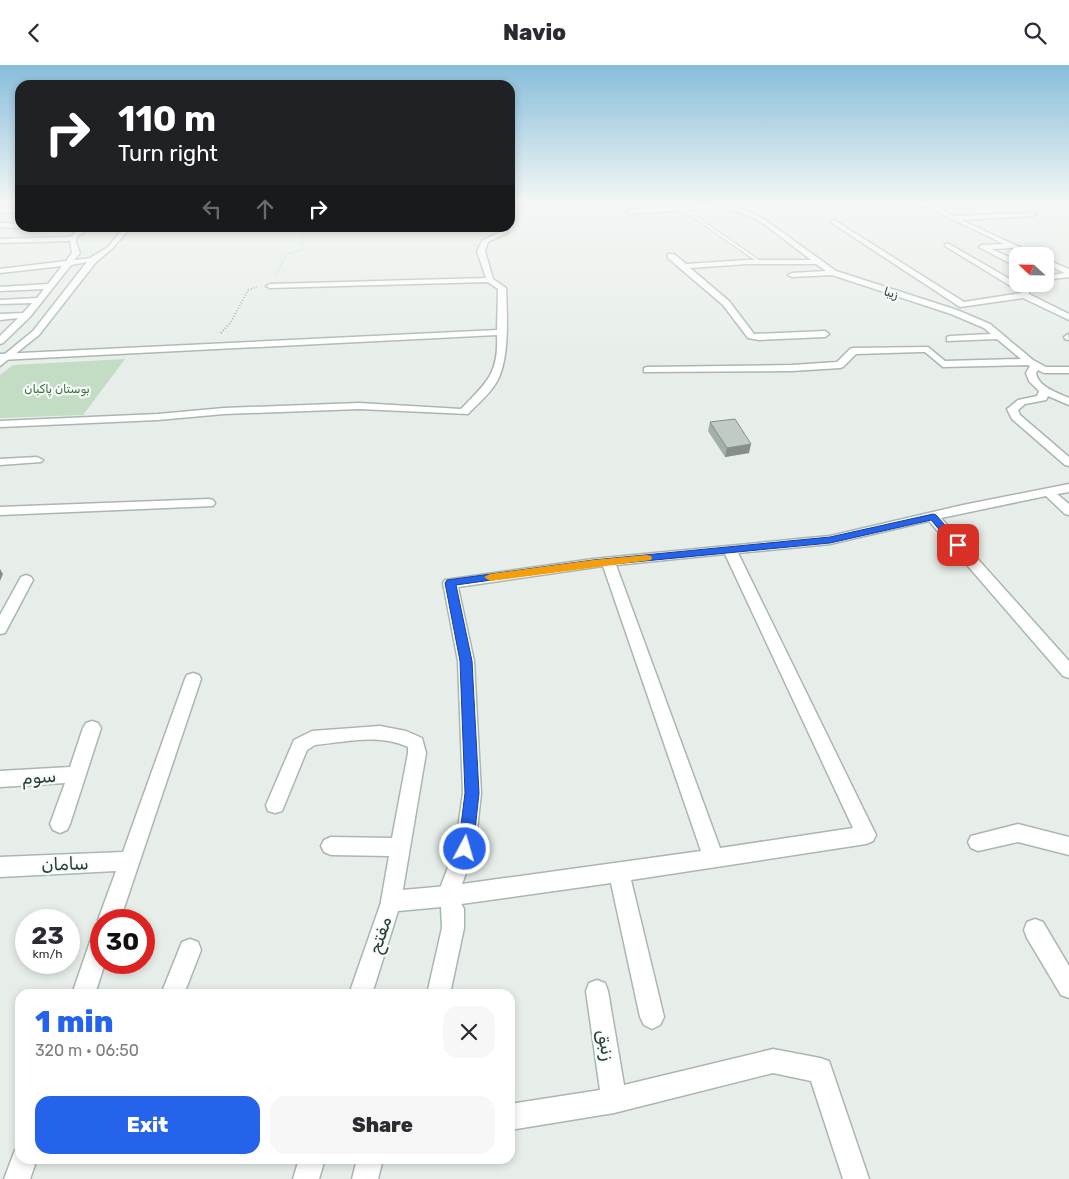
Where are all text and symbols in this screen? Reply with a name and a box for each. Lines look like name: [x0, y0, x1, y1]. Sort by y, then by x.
icon: back: [20, 19, 48, 47]
text: Navio: [503, 19, 566, 46]
icon: search: [1021, 19, 1049, 47]
text: 110 m: [118, 98, 216, 140]
icon: right: [35, 100, 100, 165]
text: Turn right: [118, 140, 218, 167]
icon: left: [198, 195, 226, 223]
icon: ahead: [251, 195, 279, 223]
icon: right: [304, 195, 332, 223]
north arrow: [1009, 247, 1054, 293]
map controls: [1009, 247, 1054, 292]
street label: زیبا: [882, 284, 900, 303]
park label: بوستان پاکبان: [24, 382, 90, 397]
pin: [937, 524, 979, 566]
icon: arrive: [944, 531, 972, 559]
street label: سوم: [21, 765, 57, 789]
position arrow: [438, 822, 490, 874]
street label: سامان: [41, 852, 89, 876]
speed limit sign: 30: [90, 909, 155, 974]
street label: مفتح: [363, 913, 398, 957]
text: 23: [31, 921, 64, 950]
text: km/h: [33, 947, 62, 961]
text: 1 min: [35, 1004, 113, 1040]
button: close: [443, 1006, 495, 1058]
street label: زنبق: [593, 1028, 619, 1062]
text: 320 m · 06:50: [35, 1041, 139, 1060]
button: Exit: [35, 1096, 260, 1154]
button: Share: [270, 1096, 495, 1154]

